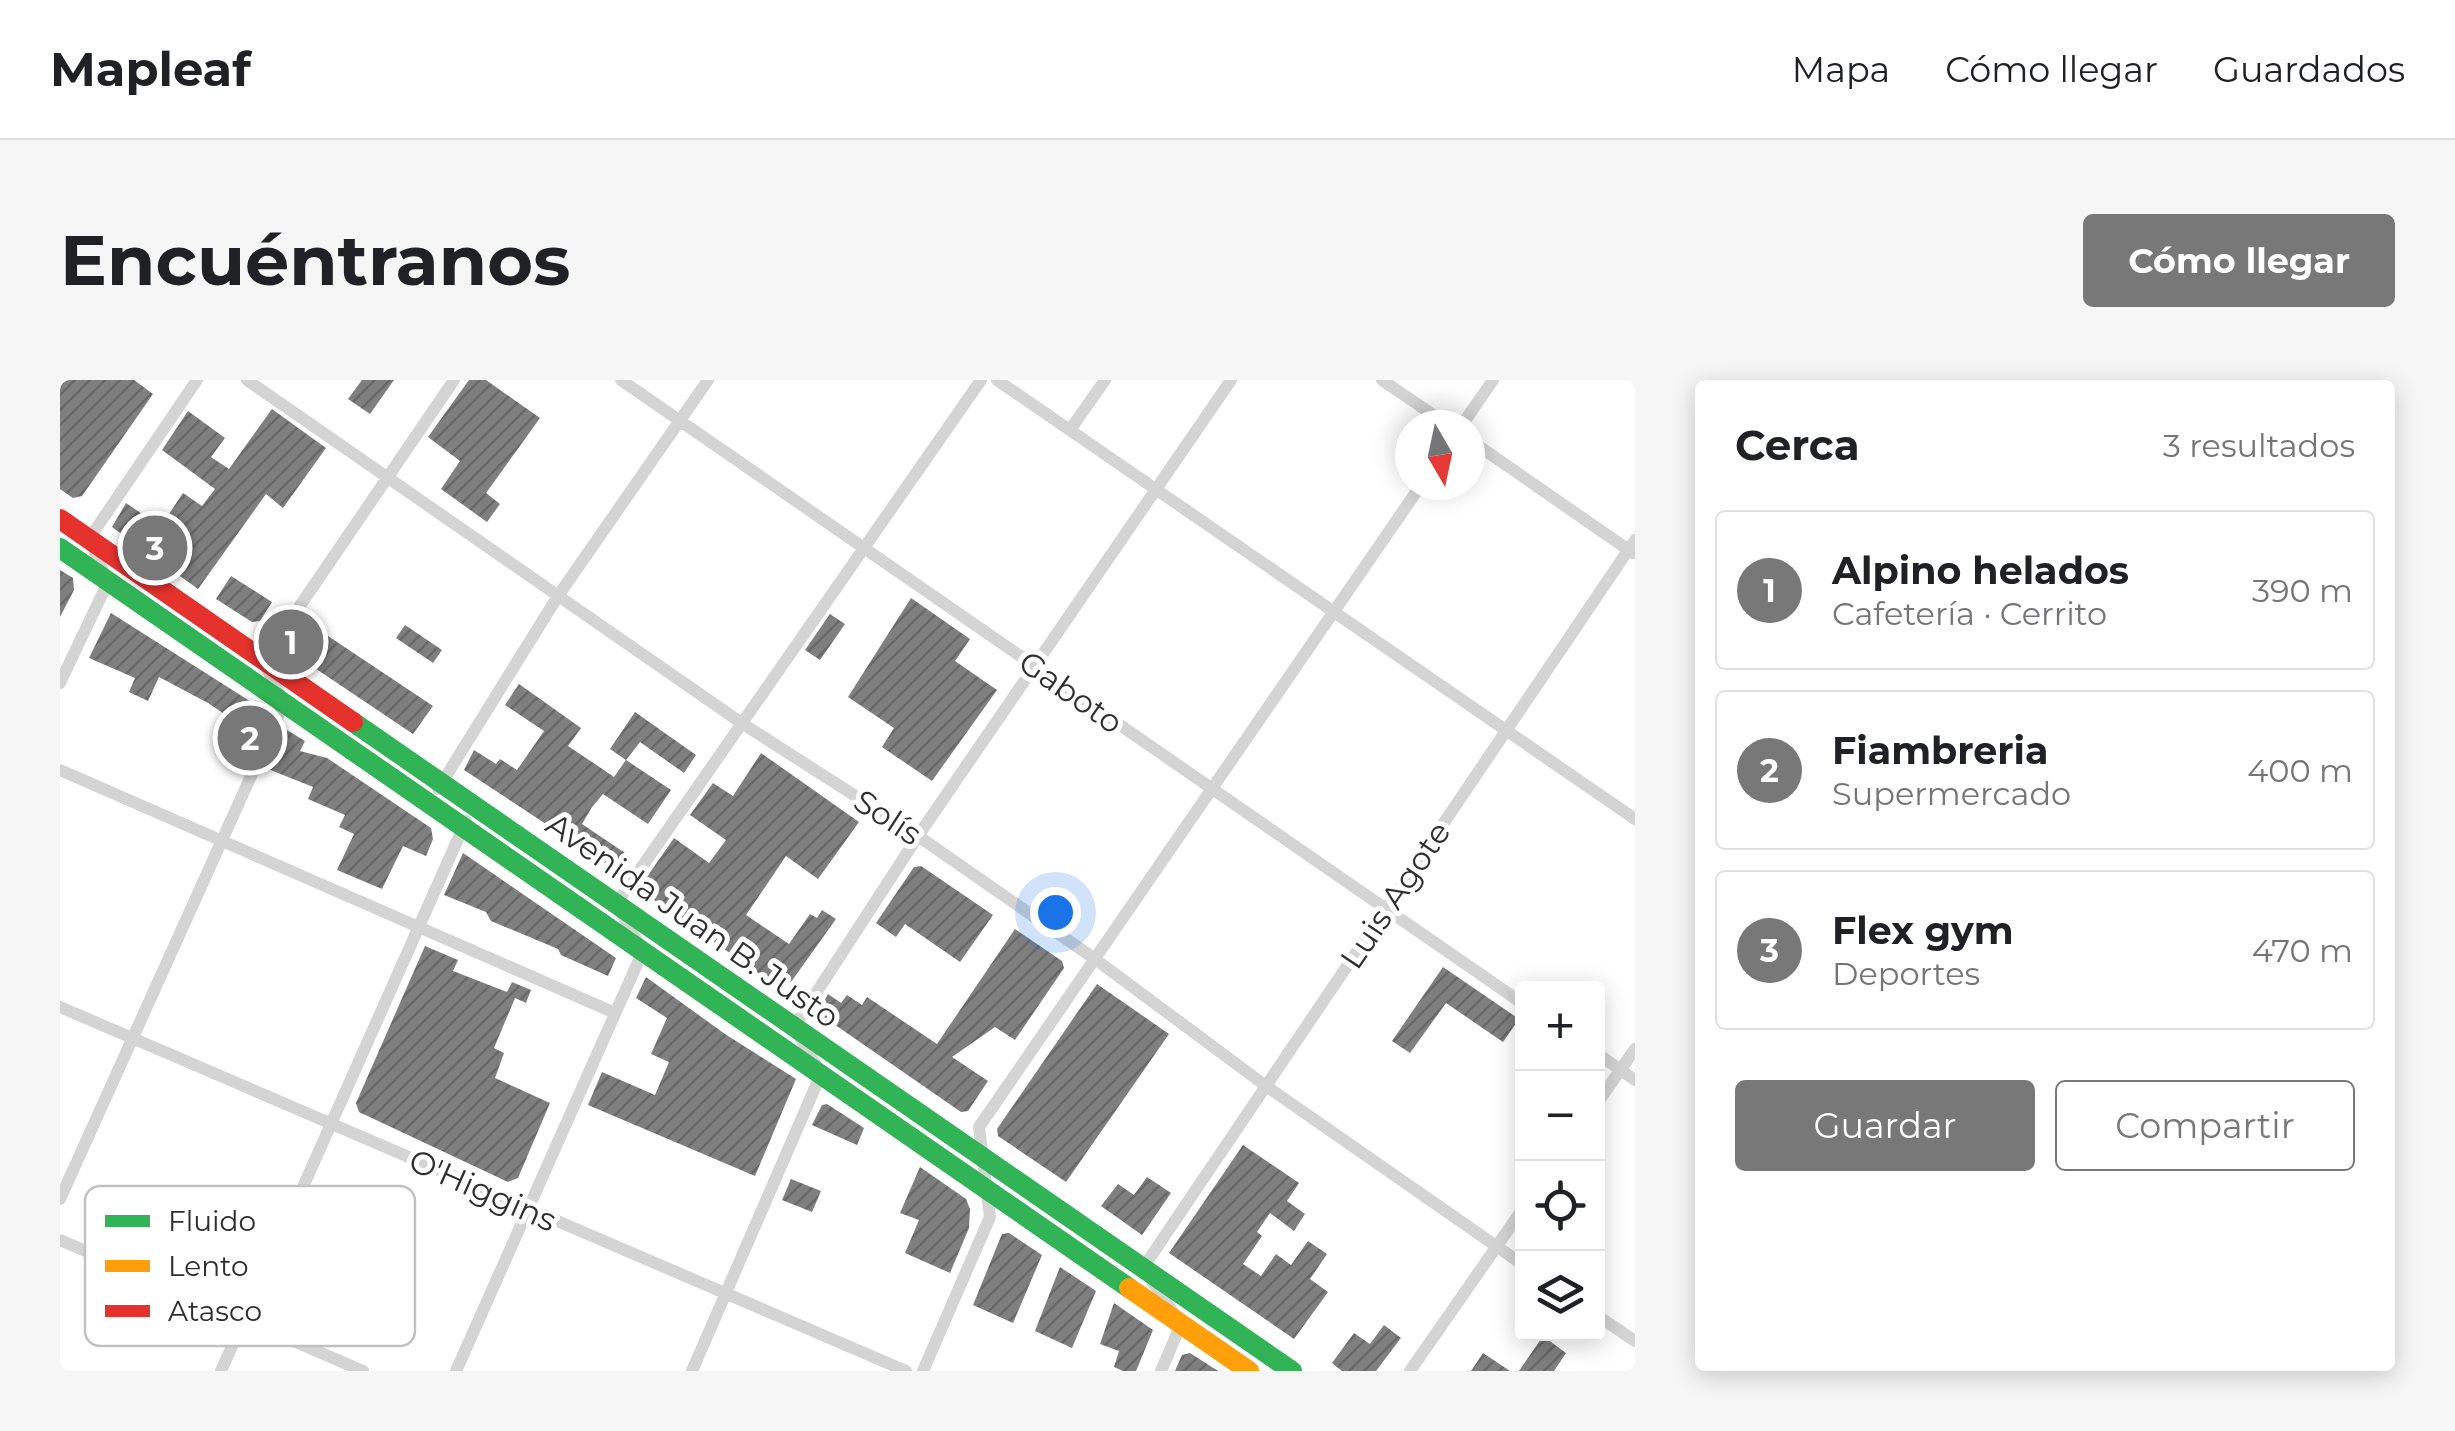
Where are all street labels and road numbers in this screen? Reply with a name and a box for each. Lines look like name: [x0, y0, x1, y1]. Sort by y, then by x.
street label: Gaboto: [1012, 642, 1130, 742]
street label: Solís: [847, 781, 929, 853]
street label: Avenida Juan B. Justo: [539, 804, 847, 1036]
street label: Luis Agote: [1332, 814, 1458, 976]
street label: O'Higgins: [403, 1140, 563, 1240]

